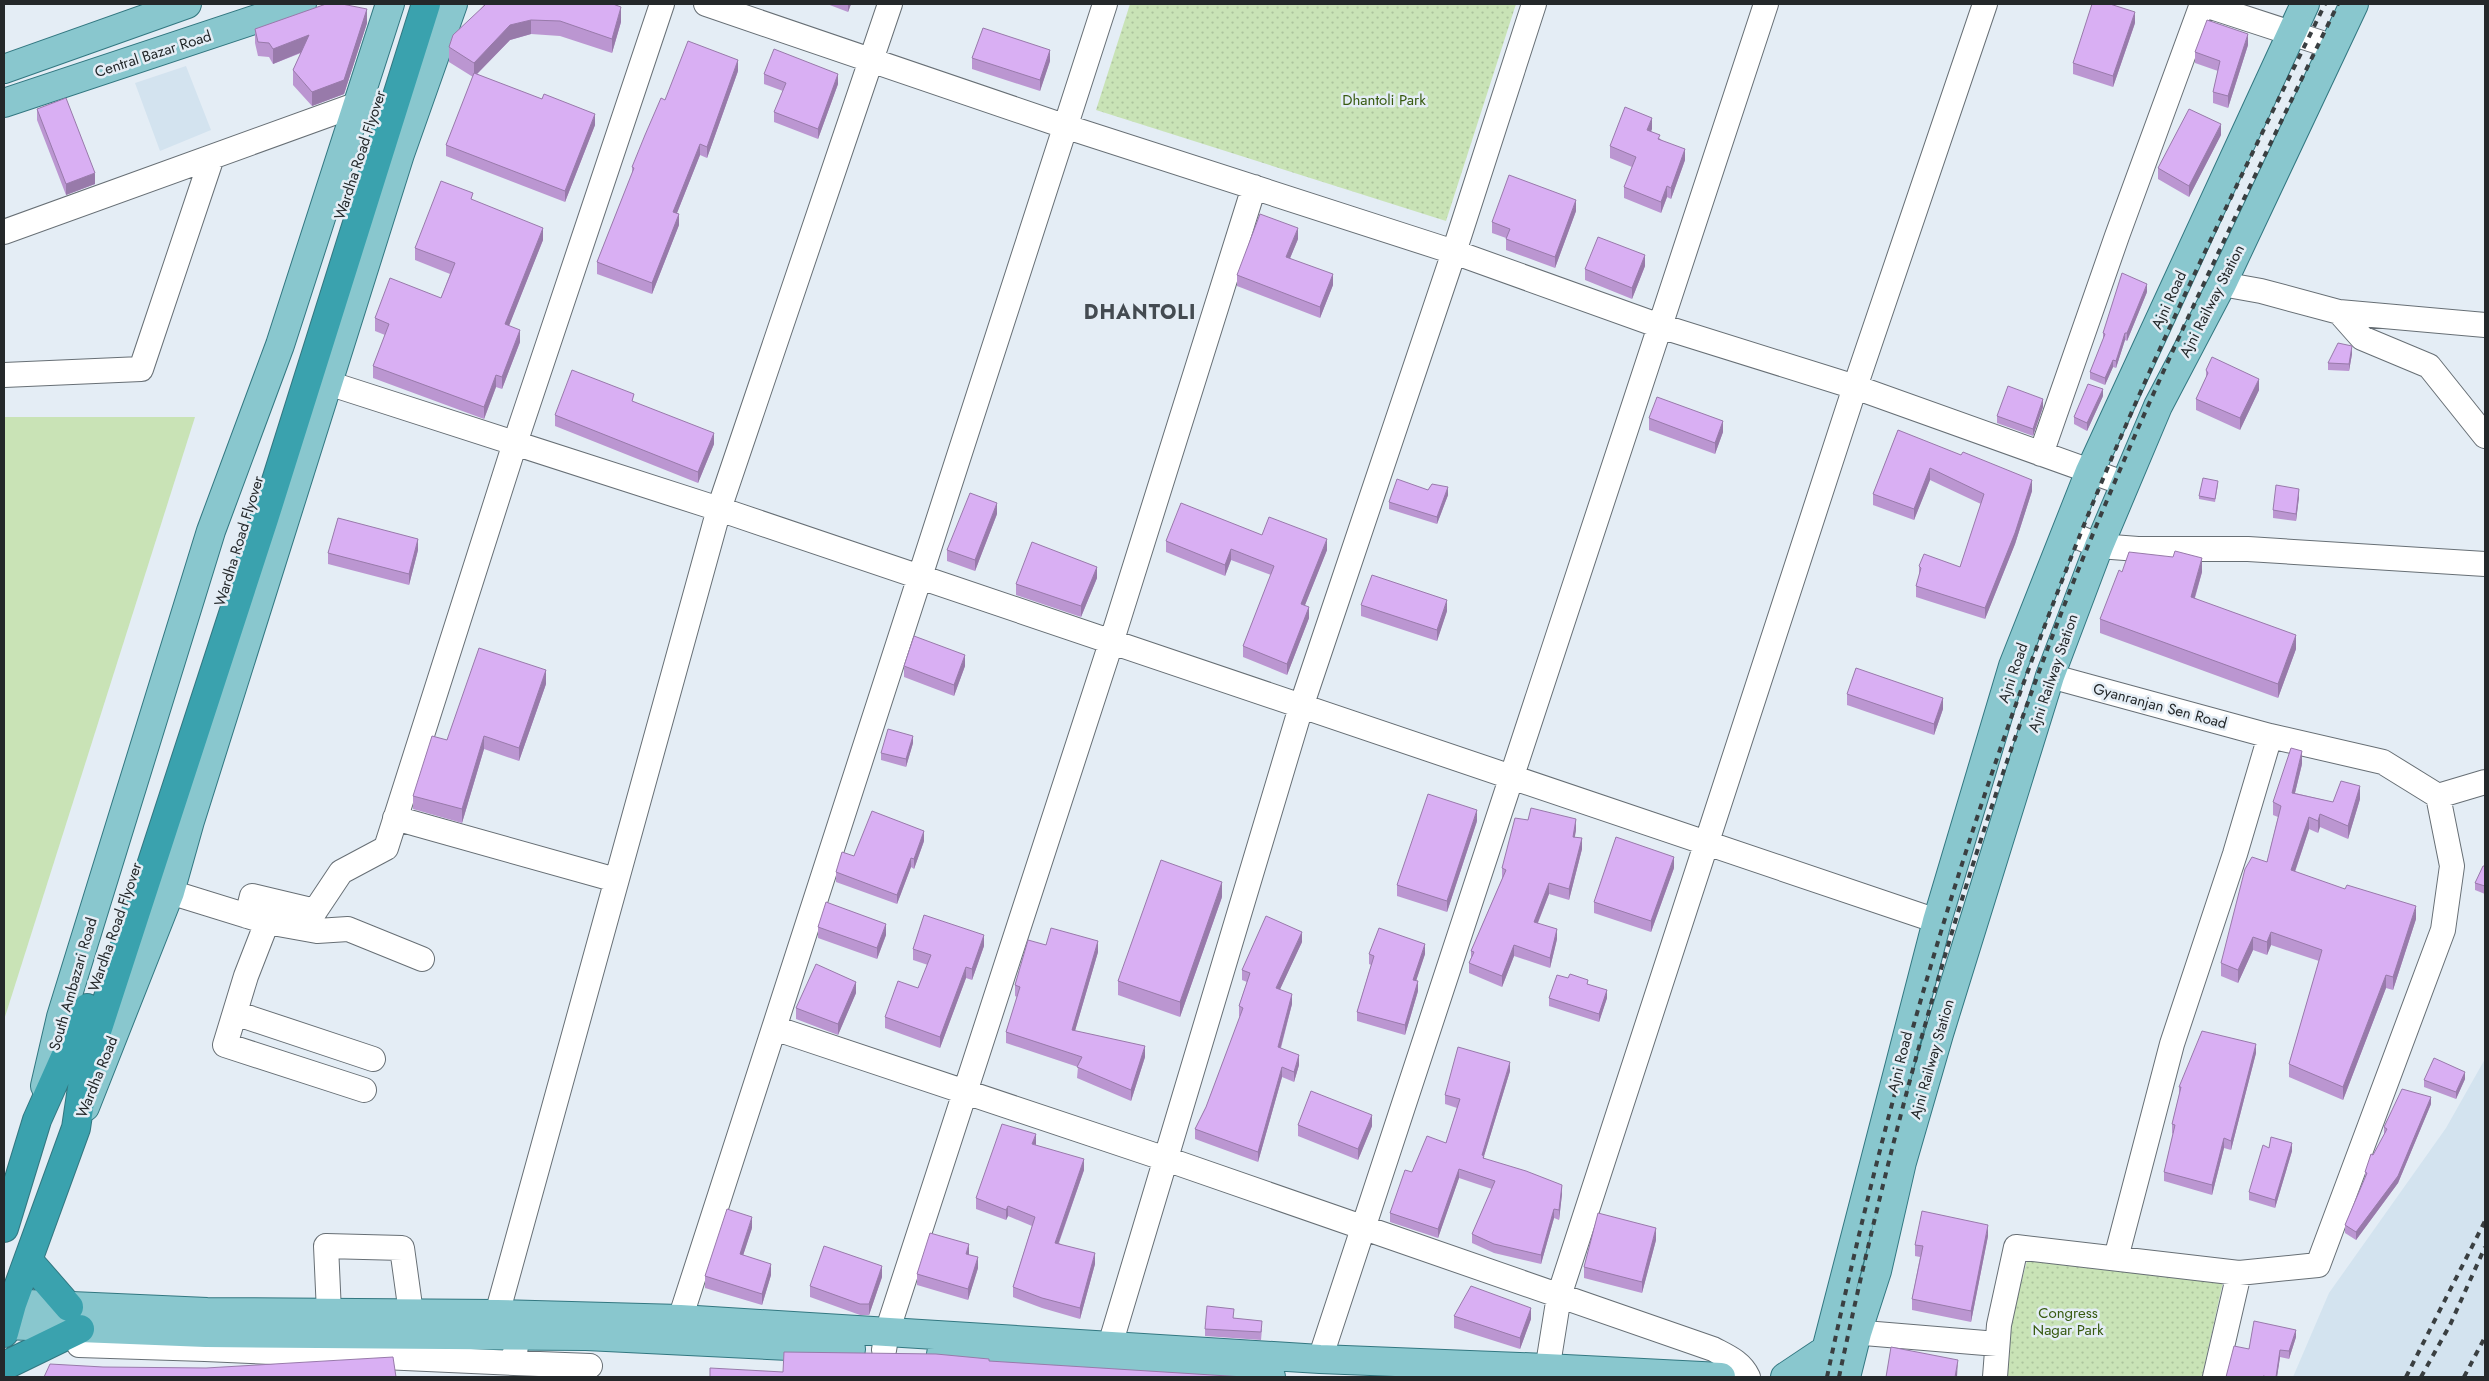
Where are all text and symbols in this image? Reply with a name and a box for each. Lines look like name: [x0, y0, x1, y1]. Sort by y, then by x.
street label: Central Bazar Road: [92, 25, 214, 83]
street label: Wardha Road Flyover: [329, 86, 392, 223]
park label: Dhantoli Park: [1342, 89, 1426, 111]
street label: Ajni Railway Station: [2174, 241, 2250, 361]
street label: Ajni Road: [2146, 267, 2192, 333]
district label: DHANTOLI: [1084, 298, 1196, 327]
street label: Wardha Road Flyover: [209, 472, 270, 609]
street label: Ajni Railway Station: [2022, 611, 2084, 735]
street label: Ajni Road: [1992, 640, 2034, 706]
street label: Gyanranjan Sen Road: [2091, 678, 2229, 734]
street label: Wardha Road Flyover: [83, 859, 148, 995]
street label: South Ambazari Road: [43, 915, 103, 1053]
street label: Ajni Railway Station: [1904, 996, 1960, 1122]
street label: Ajni Road: [1882, 1029, 1918, 1095]
street label: Wardha Road: [71, 1033, 123, 1121]
park label: Congress Nagar Park: [2033, 1302, 2104, 1341]

